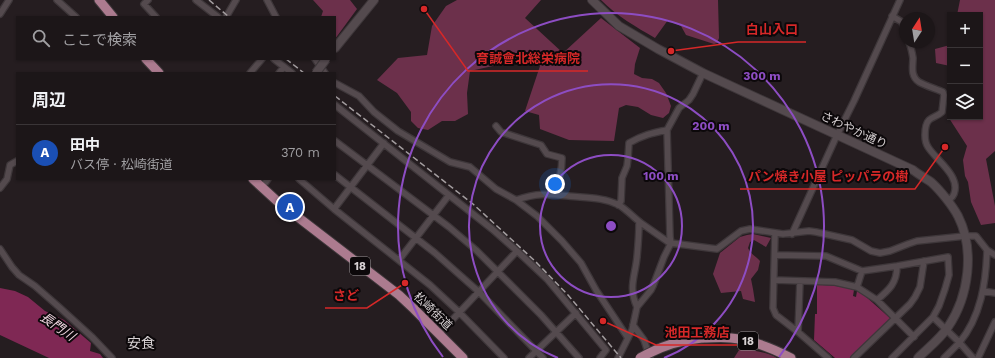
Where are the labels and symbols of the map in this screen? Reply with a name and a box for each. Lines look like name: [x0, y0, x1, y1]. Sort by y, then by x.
north arrow: [899, 12, 935, 48]
callout: 白山入口: [738, 17, 806, 42]
text: 白山入口: [746, 22, 798, 37]
callout: 育誠會北総栄病院: [468, 46, 588, 71]
text: 育誠會北総栄病院: [476, 51, 580, 66]
text: 300 m: [743, 69, 781, 83]
street label: さわやか通り: [818, 108, 890, 152]
text: 200 m: [692, 119, 730, 133]
callout: パン焼き小屋 ピッパラの樹: [740, 164, 915, 189]
text: 100 m: [643, 169, 679, 183]
text: パン焼き小屋 ピッパラの樹: [748, 169, 908, 184]
your location: [545, 174, 565, 194]
pin: A: [277, 192, 303, 222]
centre of rings: [604, 219, 618, 233]
road number: 18: [350, 257, 370, 275]
callout: さど: [325, 283, 367, 308]
text: さど: [333, 288, 359, 303]
street label: 松崎街道: [411, 289, 455, 333]
water label: 長門川: [37, 309, 80, 345]
callout: 池田工務店: [656, 320, 737, 345]
text: 池田工務店: [664, 325, 730, 340]
road number: 18: [738, 332, 758, 350]
district label: 安食: [127, 335, 155, 351]

